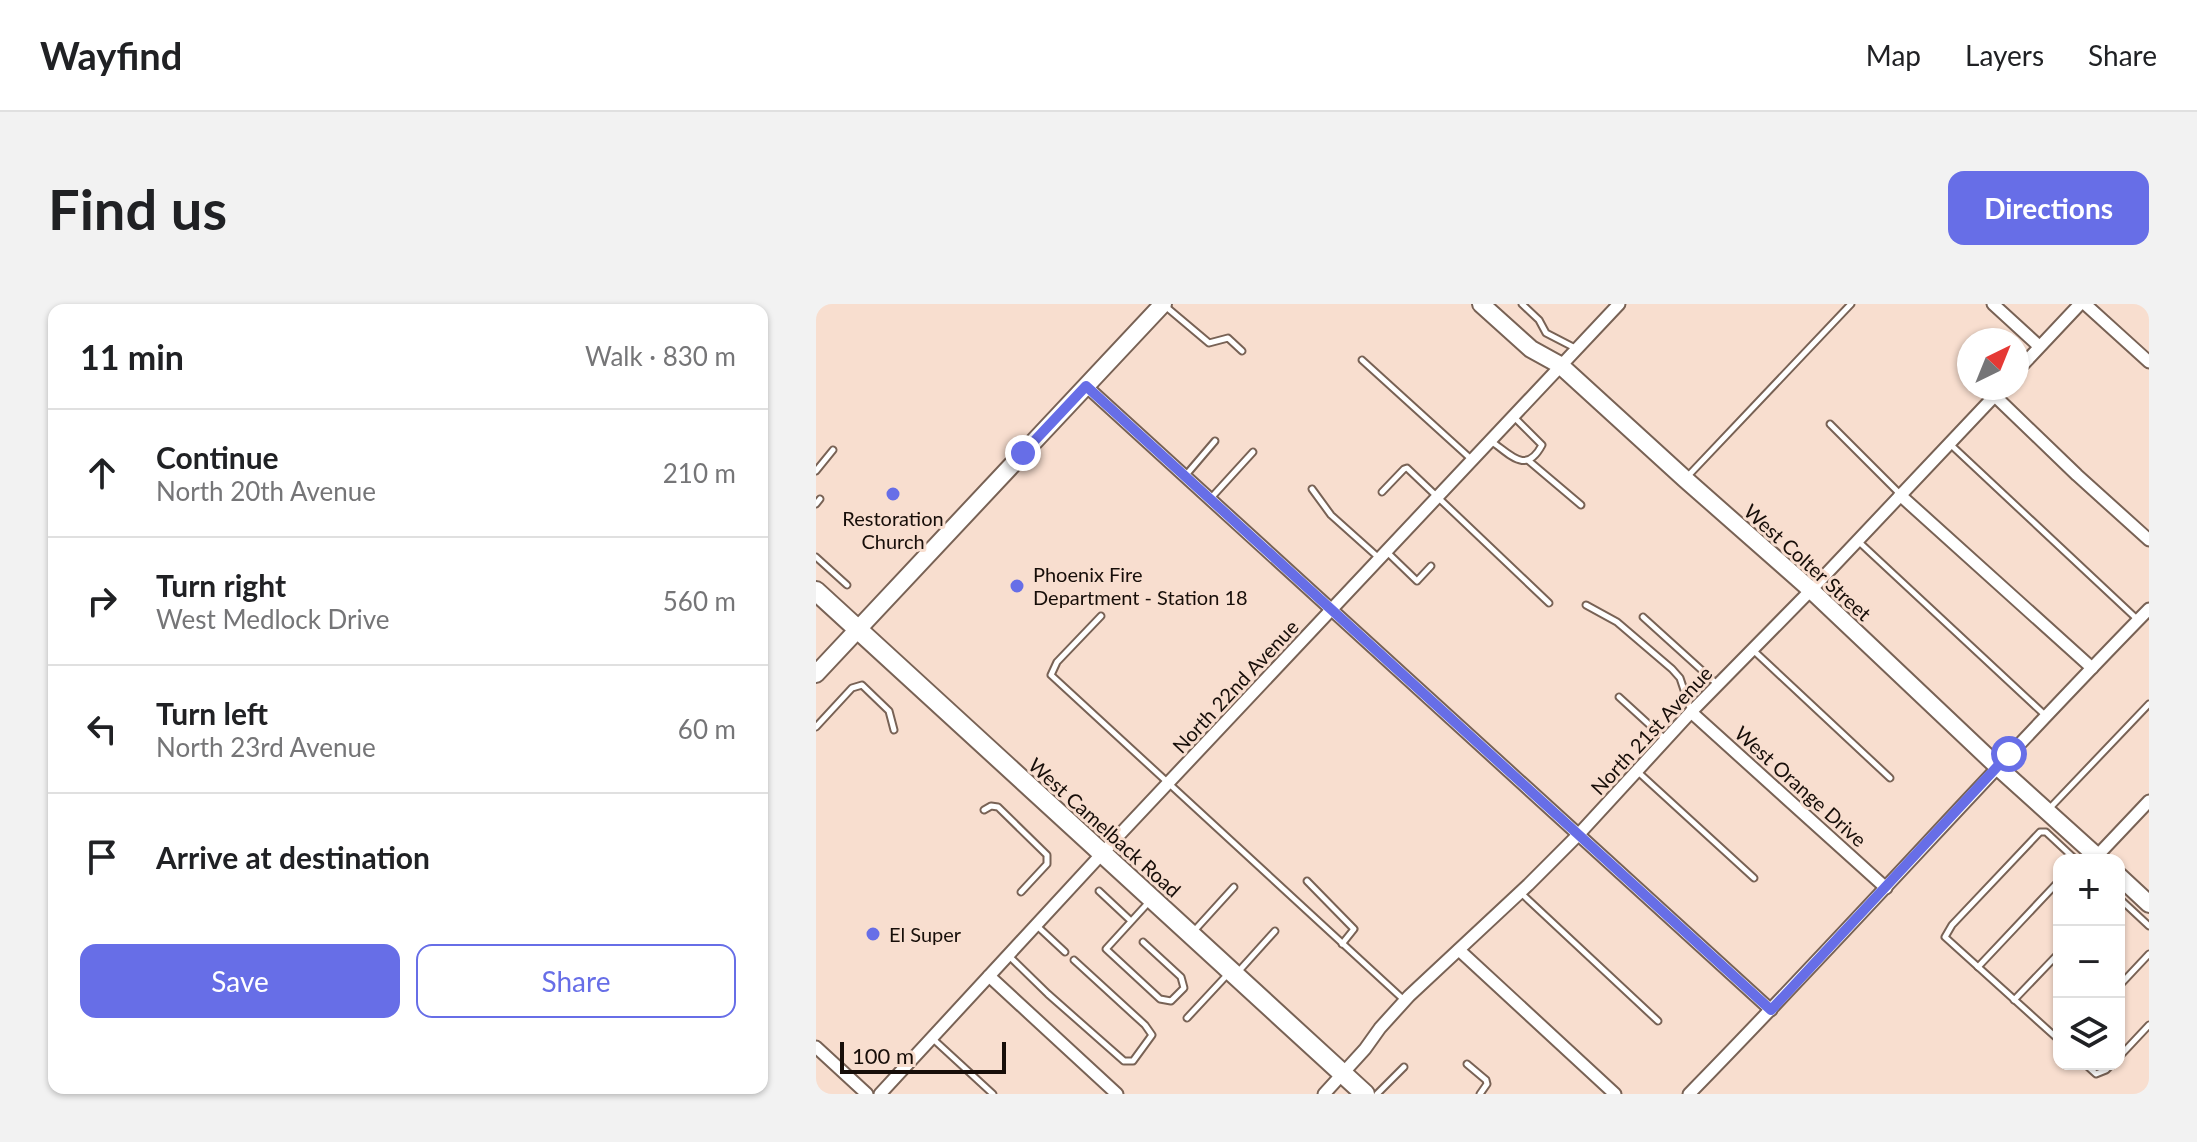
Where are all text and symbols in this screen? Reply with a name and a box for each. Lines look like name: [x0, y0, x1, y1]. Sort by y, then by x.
text: Wayfind: [40, 32, 182, 78]
text: Map: [1866, 38, 1921, 72]
text: Layers: [1965, 38, 2044, 72]
text: Share: [2088, 38, 2157, 72]
button: Directions: [1948, 171, 2149, 245]
text: Find us: [48, 175, 227, 242]
north arrow: [1957, 328, 2029, 400]
text: 11 min: [80, 336, 184, 377]
text: Walk · 830 m: [585, 340, 736, 372]
route end: [1005, 435, 1041, 471]
text: Continue: [156, 439, 279, 475]
icon: ahead: [80, 451, 124, 495]
text: 210 m: [663, 457, 736, 489]
text: North 20th Avenue: [156, 475, 376, 507]
marker: Restoration Church: [884, 485, 902, 503]
street label: West Colter Street: [1740, 499, 1876, 625]
place label: Restoration Church: [842, 506, 944, 553]
place label: Phoenix Fire Department - Station 18: [1033, 562, 1248, 609]
text: Turn right: [156, 567, 286, 603]
marker: Phoenix Fire Department - Station 18: [1008, 577, 1026, 595]
icon: right: [80, 579, 124, 623]
text: 560 m: [663, 585, 736, 617]
text: West Medlock Drive: [156, 603, 390, 635]
street label: North 22nd Avenue: [1167, 614, 1303, 758]
street label: North 21st Avenue: [1585, 661, 1717, 799]
text: Turn left: [156, 695, 268, 731]
icon: left: [80, 707, 124, 751]
text: 60 m: [678, 713, 736, 745]
street label: West Orange Drive: [1730, 721, 1872, 851]
text: North 23rd Avenue: [156, 731, 376, 763]
route start: [1991, 736, 2027, 772]
street label: West Camelback Road: [1024, 752, 1186, 902]
icon: arrive: [80, 835, 124, 879]
text: Arrive at destination: [156, 839, 430, 875]
map controls: [2053, 854, 2125, 1070]
button: +: [2053, 854, 2125, 926]
place label: El Super: [889, 922, 962, 946]
marker: El Super: [864, 925, 882, 943]
button: −: [2053, 926, 2125, 998]
button: Save: [80, 944, 400, 1018]
button: Share: [416, 944, 736, 1018]
button: layers: [2053, 998, 2125, 1070]
scale bar: [840, 1038, 1006, 1074]
text: 100 m: [852, 1042, 914, 1069]

